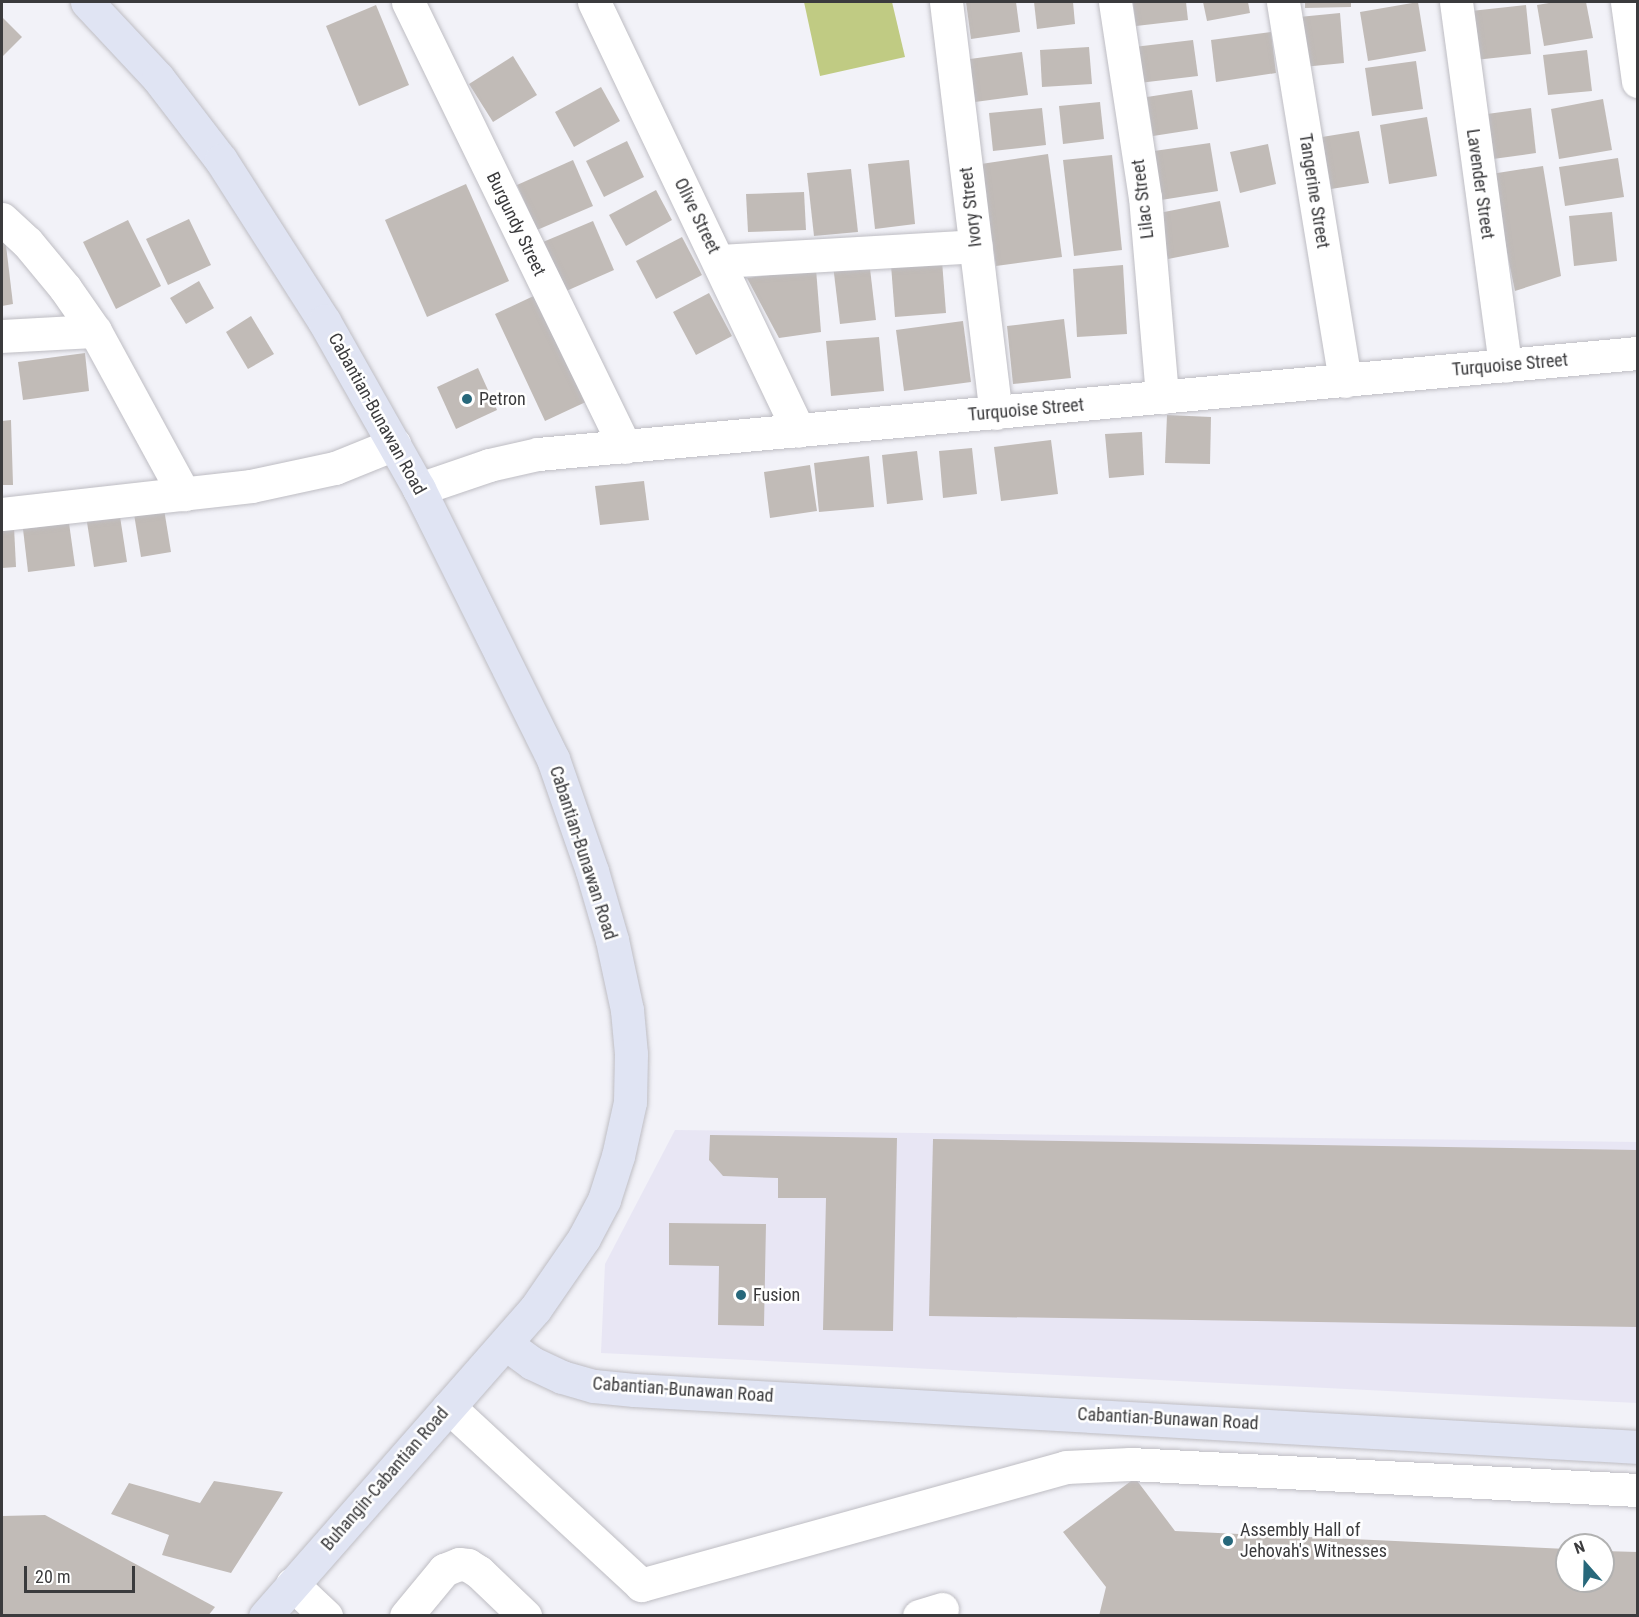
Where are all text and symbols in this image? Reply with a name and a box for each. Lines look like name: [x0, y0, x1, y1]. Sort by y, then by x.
street label: Lavender Street: [1462, 128, 1498, 240]
street label: Tangerine Street: [1294, 132, 1334, 250]
street label: Lilac Street: [1127, 158, 1159, 240]
street label: Ivory Street: [955, 166, 987, 248]
street label: Burgundy Street: [482, 169, 550, 279]
street label: Olive Street: [669, 175, 725, 257]
street label: Cabantian-Bunawan Road: [324, 329, 430, 499]
street label: Turquoise Street: [1451, 349, 1569, 381]
place label: Petron: [479, 388, 526, 410]
marker: Petron: [460, 392, 474, 406]
street label: Turquoise Street: [967, 394, 1085, 426]
street label: Cabantian-Bunawan Road: [545, 763, 621, 943]
place label: Fusion: [753, 1284, 800, 1306]
marker: Fusion: [734, 1288, 748, 1302]
street label: Cabantian-Bunawan Road: [592, 1373, 774, 1407]
street label: Buhangin-Cabantian Road: [317, 1403, 453, 1555]
street label: Cabantian-Bunawan Road: [1077, 1403, 1259, 1435]
place label: Assembly Hall of Jehovah's Witnesses: [1240, 1520, 1387, 1562]
north arrow: [1555, 1533, 1615, 1593]
marker: Assembly Hall of Jehovah's Witnesses: [1221, 1534, 1235, 1548]
text: N: [1571, 1537, 1587, 1558]
scale bar: [27, 1554, 138, 1592]
text: 20 m: [35, 1566, 70, 1587]

